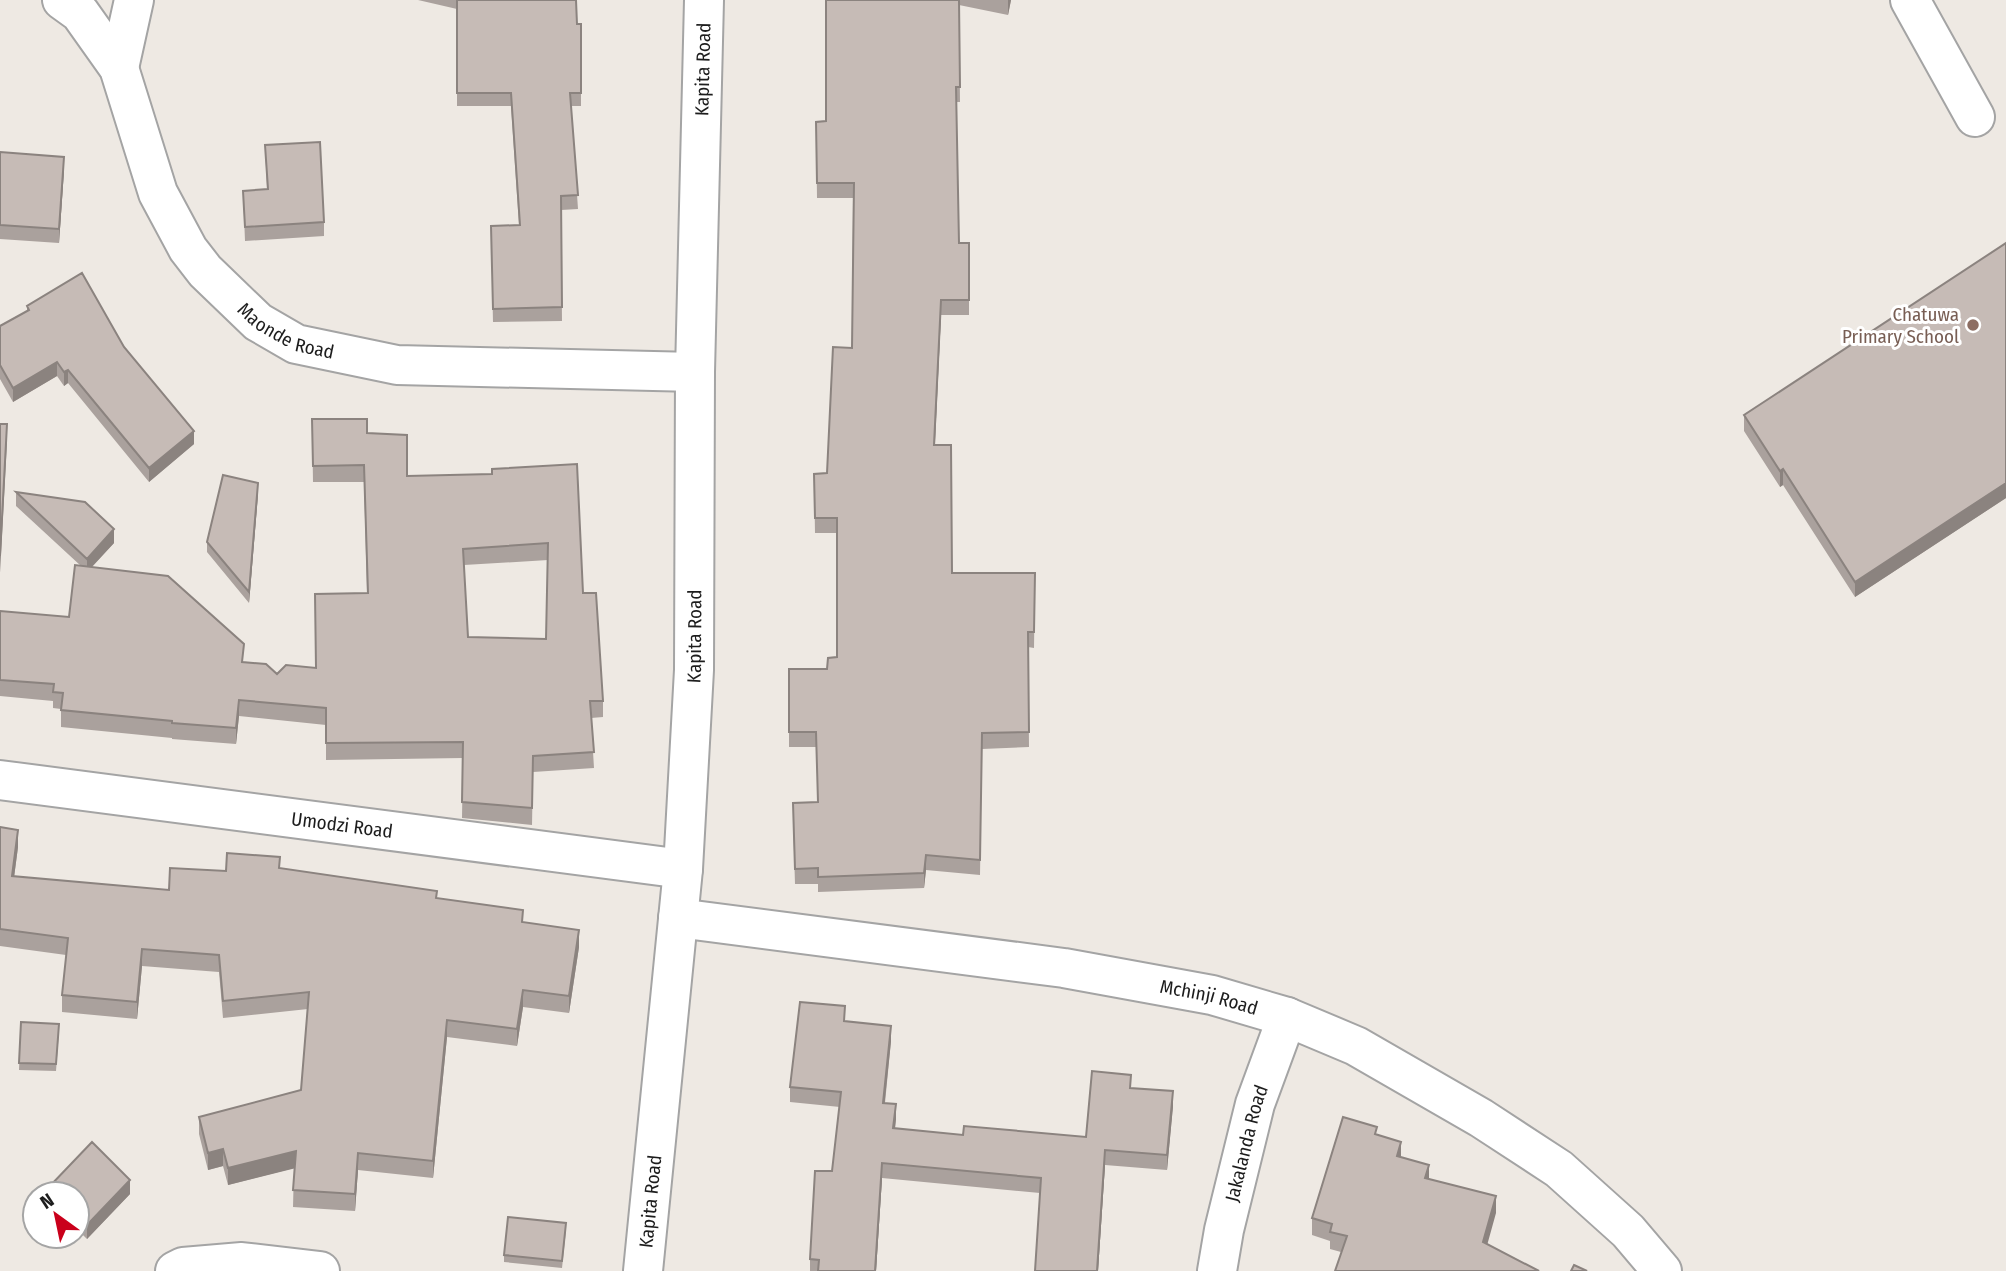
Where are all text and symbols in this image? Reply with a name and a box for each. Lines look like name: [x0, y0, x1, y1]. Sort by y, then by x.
street label: Kapita Road: [690, 22, 715, 116]
street label: Maonde Road: [233, 297, 336, 363]
place label: Chatuwa Primary School: [1842, 303, 1959, 348]
marker: Chatuwa Primary School: [1965, 317, 1981, 333]
street label: Kapita Road: [682, 590, 706, 684]
street label: Umodzi Road: [290, 807, 394, 843]
street label: Mchinji Road: [1158, 974, 1261, 1019]
street label: Jakalanda Road: [1220, 1082, 1273, 1204]
street label: Kapita Road: [634, 1154, 666, 1249]
north arrow: [21, 1180, 91, 1250]
text: N: [36, 1188, 58, 1214]

